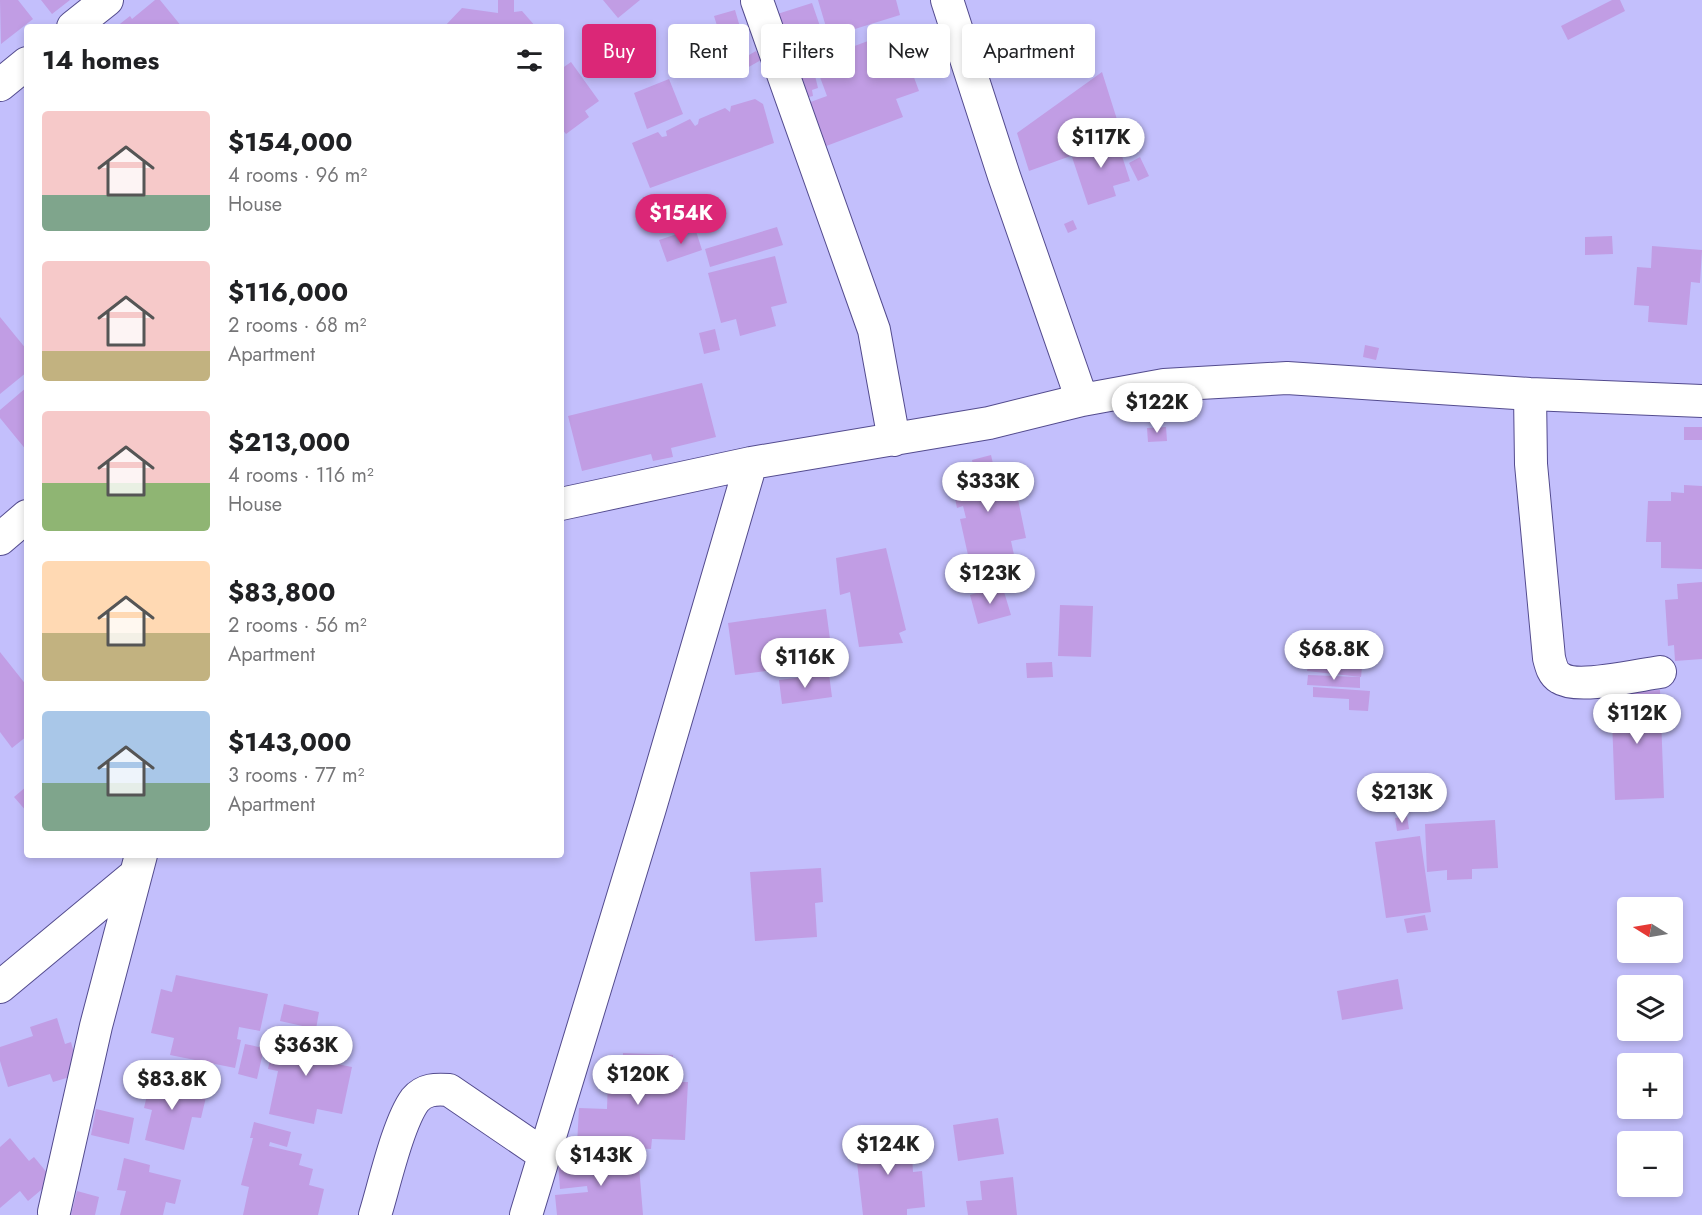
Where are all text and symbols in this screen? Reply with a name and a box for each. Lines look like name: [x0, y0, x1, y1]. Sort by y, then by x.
chip: Buy: [582, 24, 656, 78]
chip: Rent: [668, 24, 749, 78]
chip: Filters: [761, 24, 855, 78]
chip: New: [867, 24, 950, 78]
chip: Apartment: [962, 24, 1095, 78]
text: 14 homes: [42, 41, 159, 79]
icon: filters: [513, 44, 546, 77]
pin: $117K: [1059, 118, 1143, 169]
text: $154,000: [228, 123, 352, 161]
text: $117K: [1072, 123, 1130, 152]
icon: home: [90, 135, 162, 207]
text: 4 rooms · 96 m²: [228, 161, 367, 190]
text: House: [228, 190, 282, 219]
pin: $154K: [639, 194, 723, 245]
text: $154K: [649, 199, 713, 228]
text: $116,000: [228, 273, 348, 311]
icon: home: [90, 285, 162, 357]
text: 2 rooms · 68 m²: [228, 311, 366, 340]
text: Apartment: [228, 340, 315, 369]
pin: $122K: [1115, 383, 1199, 434]
text: $122K: [1126, 388, 1188, 417]
text: $213,000: [228, 423, 350, 461]
icon: home: [90, 435, 162, 507]
text: 4 rooms · 116 m²: [228, 461, 374, 490]
pin: $333K: [946, 462, 1030, 513]
text: $333K: [956, 467, 1020, 496]
text: House: [228, 490, 282, 519]
pin: $123K: [948, 554, 1032, 605]
text: $123K: [959, 559, 1021, 588]
text: $83,800: [228, 573, 335, 611]
icon: home: [90, 585, 162, 657]
text: 2 rooms · 56 m²: [228, 611, 367, 640]
pin: $68.8K: [1285, 630, 1383, 681]
text: $68.8K: [1298, 635, 1370, 664]
pin: $116K: [763, 638, 847, 689]
text: Apartment: [228, 640, 315, 669]
text: $116K: [775, 643, 835, 672]
pin: $112K: [1595, 694, 1679, 745]
text: $112K: [1607, 699, 1667, 728]
text: $143,000: [228, 723, 351, 761]
icon: home: [90, 735, 162, 807]
text: 3 rooms · 77 m²: [228, 761, 365, 790]
pin: $213K: [1360, 773, 1444, 824]
text: $213K: [1371, 778, 1433, 807]
text: Apartment: [228, 790, 315, 819]
north arrow: [1617, 897, 1683, 963]
map controls: [1617, 897, 1683, 1197]
button: layers: [1617, 975, 1683, 1041]
pin: $363K: [264, 1026, 348, 1077]
text: $363K: [274, 1031, 338, 1060]
button: +: [1617, 1053, 1683, 1119]
pin: $120K: [596, 1055, 680, 1106]
pin: $83.8K: [123, 1060, 221, 1111]
text: $120K: [607, 1060, 669, 1089]
text: $83.8K: [137, 1065, 207, 1094]
pin: $124K: [846, 1125, 930, 1176]
text: $124K: [856, 1130, 920, 1159]
button: −: [1617, 1131, 1683, 1197]
pin: $143K: [559, 1136, 643, 1187]
text: $143K: [570, 1141, 632, 1170]

